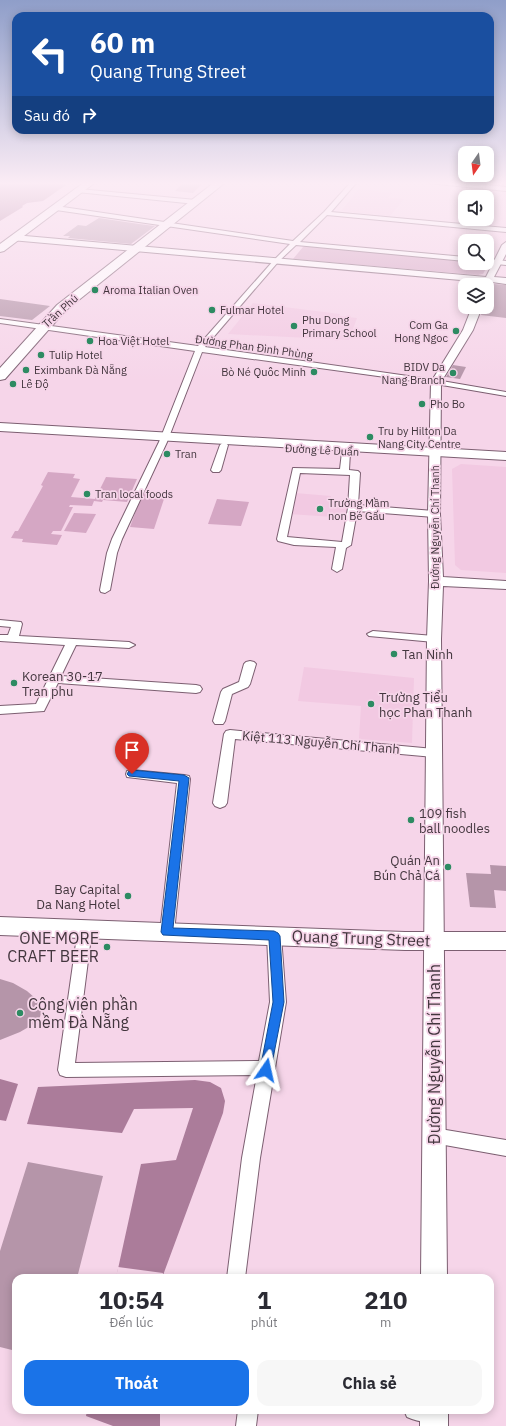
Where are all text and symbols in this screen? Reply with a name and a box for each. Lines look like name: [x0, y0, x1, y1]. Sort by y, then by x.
text: 60 m: [90, 24, 155, 61]
icon: left: [24, 28, 76, 80]
text: Quang Trung Street: [90, 60, 246, 83]
icon: right: [78, 104, 100, 126]
text: Sau đó: [24, 106, 70, 125]
north arrow: [458, 146, 494, 182]
map controls: [458, 146, 494, 314]
button: sound: [458, 190, 494, 226]
button: search: [458, 234, 494, 270]
button: layers: [458, 278, 494, 314]
place label: Aroma Italian Oven: [103, 283, 198, 297]
marker: Aroma Italian Oven: [90, 285, 100, 295]
street label: Trần Phú: [39, 291, 81, 331]
place label: Fulmar Hotel: [220, 303, 284, 317]
marker: Fulmar Hotel: [207, 305, 217, 315]
place label: Phu Dong Primary School: [302, 313, 377, 340]
place label: Com Ga Hong Ngoc: [394, 318, 448, 345]
marker: Phu Dong Primary School: [289, 321, 299, 331]
marker: Com Ga Hong Ngoc: [451, 326, 461, 336]
street label: Đường Phan Đình Phùng: [194, 332, 314, 362]
place label: Hoa Việt Hotel: [98, 334, 169, 348]
marker: Hoa Việt Hotel: [85, 336, 95, 346]
place label: Tulip Hotel: [49, 348, 103, 362]
marker: Tulip Hotel: [36, 350, 46, 360]
place label: BIDV Da Nang Branch: [382, 360, 445, 387]
place label: Eximbank Đà Nẵng: [34, 363, 127, 377]
marker: Eximbank Đà Nẵng: [21, 365, 31, 375]
place label: Bò Né Quôc Minh: [221, 365, 306, 379]
marker: Bò Né Quôc Minh: [309, 367, 319, 377]
marker: BIDV Da Nang Branch: [448, 368, 458, 378]
place label: Lê Độ: [21, 377, 49, 391]
marker: Lê Độ: [8, 379, 18, 389]
place label: Pho Bo: [430, 397, 465, 411]
marker: Pho Bo: [417, 399, 427, 409]
place label: Tru by Hilton Da Nang City Centre: [378, 424, 461, 451]
marker: Tru by Hilton Da Nang City Centre: [365, 432, 375, 442]
street label: Đường Lê Duẩn: [285, 441, 359, 459]
place label: Tran: [175, 447, 197, 461]
marker: Tran: [162, 449, 172, 459]
street label: Đường Nguyễn Chí Thanh: [428, 465, 442, 589]
place label: Tran local foods: [95, 487, 173, 501]
marker: Tran local foods: [82, 489, 92, 499]
place label: Trường Mầm non Bé Gấu: [328, 496, 389, 523]
marker: Trường Mầm non Bé Gấu: [315, 504, 325, 514]
place label: Tan Ninh: [402, 646, 453, 663]
marker: Tan Ninh: [389, 649, 399, 659]
place label: Korean 30-17 Tran phu: [22, 668, 103, 700]
marker: Korean 30-17 Tran phu: [9, 678, 19, 688]
place label: Trường Tiểu học Phan Thanh: [379, 689, 472, 721]
marker: Trường Tiểu học Phan Thanh: [366, 699, 376, 709]
street label: Kiệt 113 Nguyễn Chí Thanh: [241, 727, 401, 758]
pin: [115, 733, 149, 774]
icon: arrive: [121, 739, 143, 761]
place label: 109 fish ball noodles: [419, 805, 490, 837]
marker: 109 fish ball noodles: [406, 815, 416, 825]
place label: Quán An Bún Chả Cá: [373, 852, 440, 884]
marker: Quán An Bún Chả Cá: [443, 862, 453, 872]
place label: Bay Capital Da Nang Hotel: [36, 881, 120, 913]
marker: Bay Capital Da Nang Hotel: [123, 891, 133, 901]
street label: Quang Trung Street: [291, 926, 431, 950]
place label: ONE MORE CRAFT BEER: [7, 928, 99, 966]
marker: ONE MORE CRAFT BEER: [102, 942, 112, 952]
street label: Đường Nguyễn Chí Thanh: [424, 964, 444, 1144]
place label: Công viên phần mềm Đà Nẵng: [28, 994, 138, 1032]
marker: Công viên phần mềm Đà Nẵng: [15, 1008, 25, 1018]
position arrow: [245, 1049, 287, 1091]
text: 10:54: [99, 1284, 164, 1316]
text: 1: [257, 1284, 271, 1316]
text: 210: [364, 1284, 407, 1316]
text: Đến lúc: [109, 1314, 153, 1331]
text: phút: [251, 1314, 278, 1331]
text: m: [380, 1314, 391, 1331]
button: Thoát: [24, 1360, 249, 1406]
button: Chia sẻ: [257, 1360, 482, 1406]

